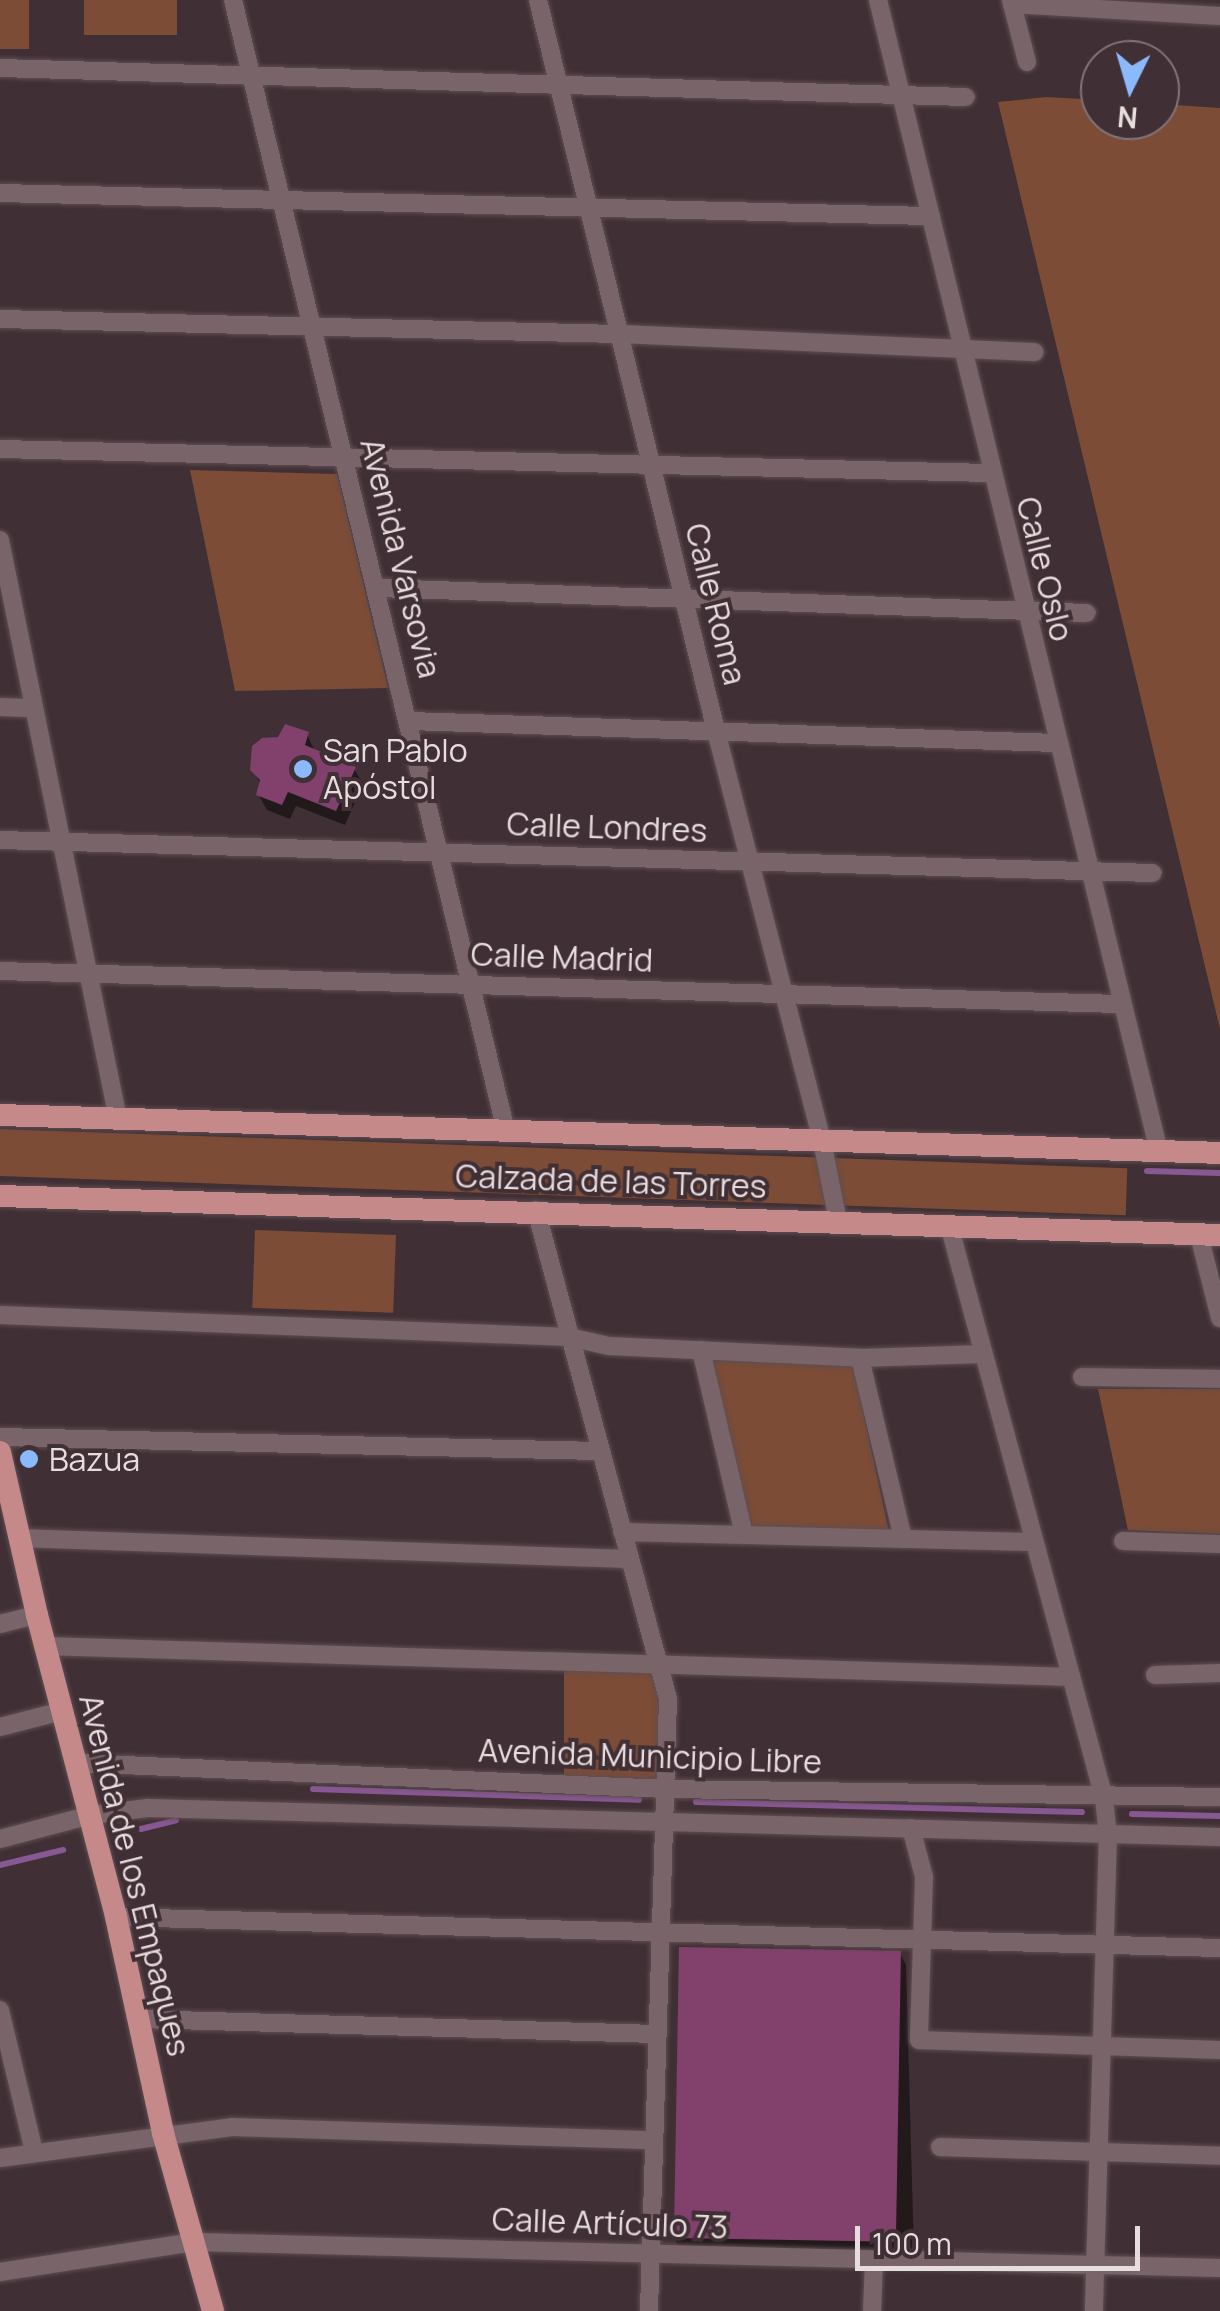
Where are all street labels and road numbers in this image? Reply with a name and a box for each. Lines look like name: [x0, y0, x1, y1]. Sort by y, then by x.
street label: Avenida Varsovia: [353, 434, 449, 682]
street label: Calle Oslo: [1009, 493, 1081, 645]
street label: Calle Roma: [677, 519, 755, 689]
street label: Calle Londres: [506, 804, 708, 850]
street label: Calle Madrid: [470, 935, 654, 979]
street label: Calzada de las Torres: [455, 1156, 767, 1206]
street label: Avenida de los Empaques: [71, 1690, 199, 2060]
street label: Avenida Municipio Libre: [477, 1731, 823, 1781]
street label: Calle Artículo 73: [491, 2200, 729, 2246]

